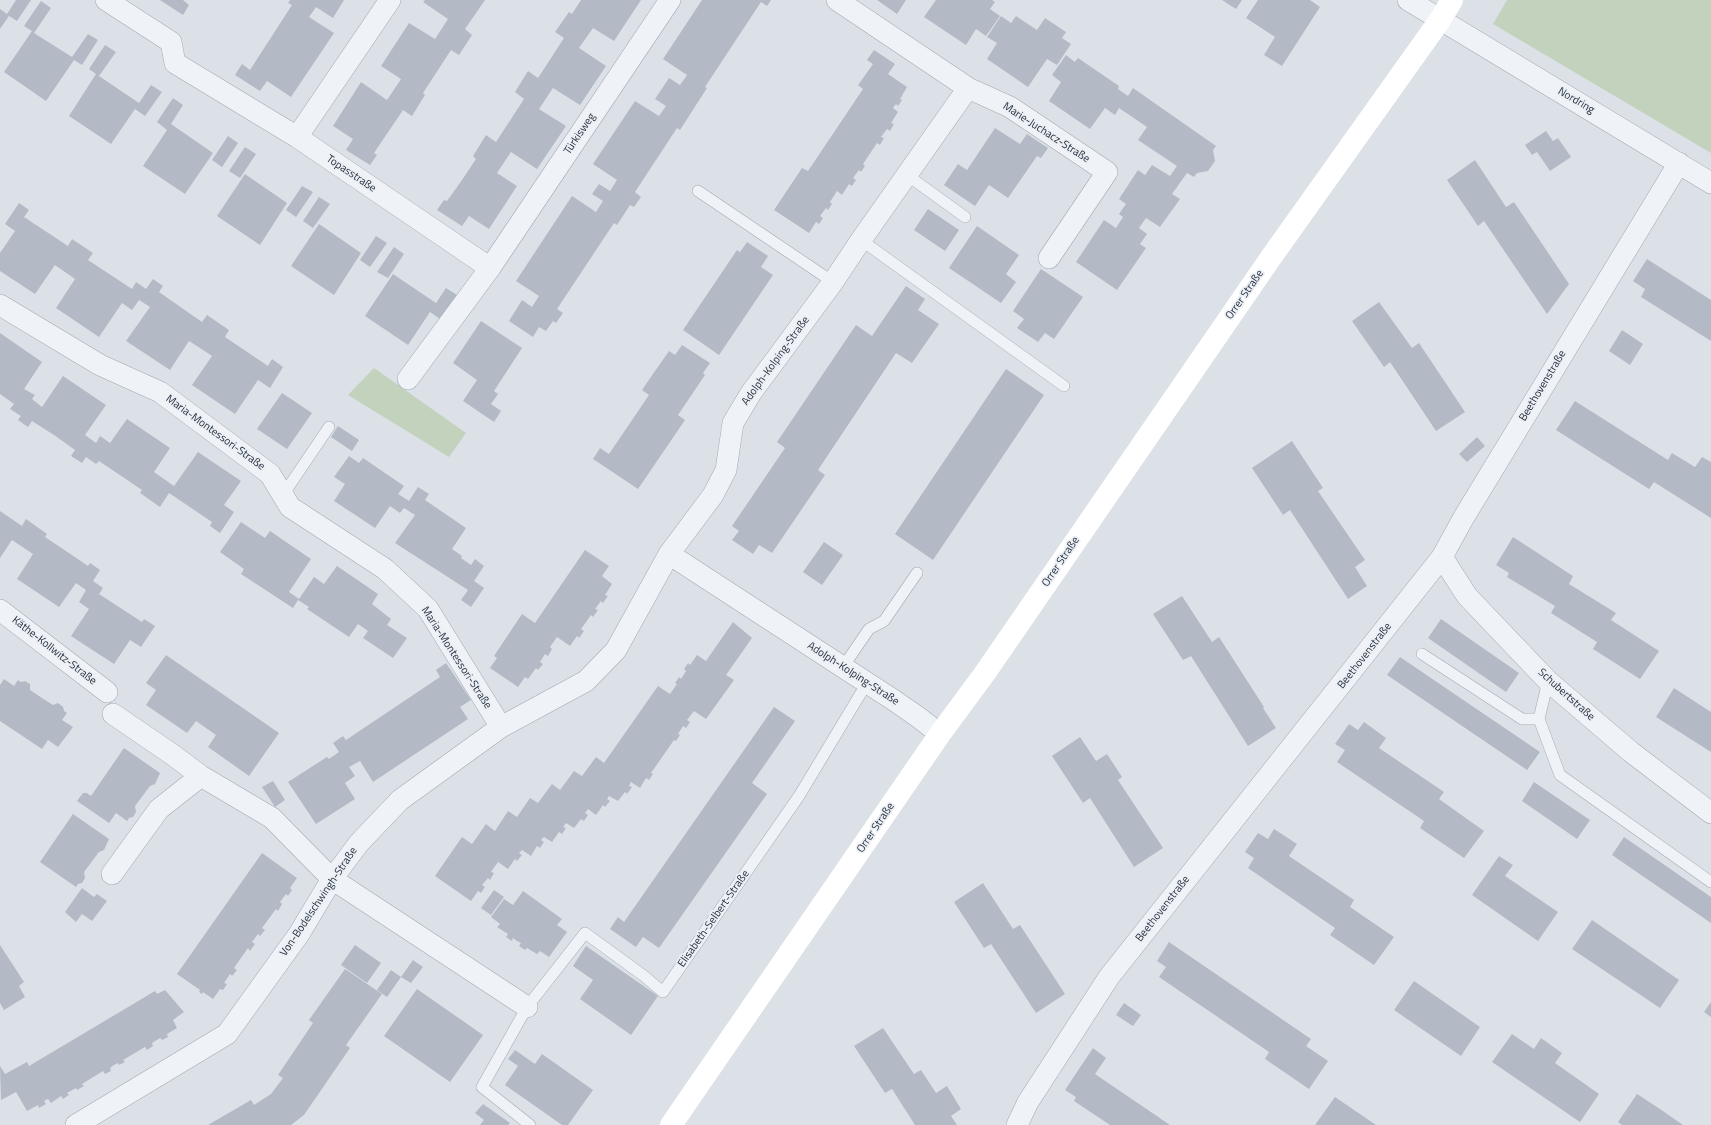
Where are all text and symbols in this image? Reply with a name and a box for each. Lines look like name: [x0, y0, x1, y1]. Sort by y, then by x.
street label: Nordring: [1555, 85, 1597, 117]
street label: Marie-Juchacz-Straße: [1000, 100, 1092, 166]
street label: Türkisweg: [561, 111, 599, 157]
street label: Topasstraße: [324, 153, 378, 195]
street label: Orrer Straße: [1223, 268, 1267, 322]
street label: Adolph-Kolping-Straße: [739, 314, 813, 408]
street label: Beethovenstraße: [1517, 348, 1569, 424]
street label: Maria-Montessori-Straße: [163, 393, 267, 473]
street label: Orrer Straße: [1039, 534, 1083, 590]
street label: Maria-Montessori-Straße: [418, 604, 494, 712]
street label: Käthe-Kollwitz-Straße: [9, 614, 99, 688]
street label: Beethovenstraße: [1335, 620, 1395, 692]
street label: Adolph-Kolping-Straße: [805, 639, 901, 709]
street label: Schubertstraße: [1535, 666, 1597, 724]
street label: Orrer Straße: [854, 800, 898, 856]
street label: Von-Bodelschwingh-Straße: [278, 845, 360, 959]
street label: Elisabeth-Selbert-Straße: [675, 868, 753, 970]
street label: Beethovenstraße: [1133, 873, 1193, 945]

